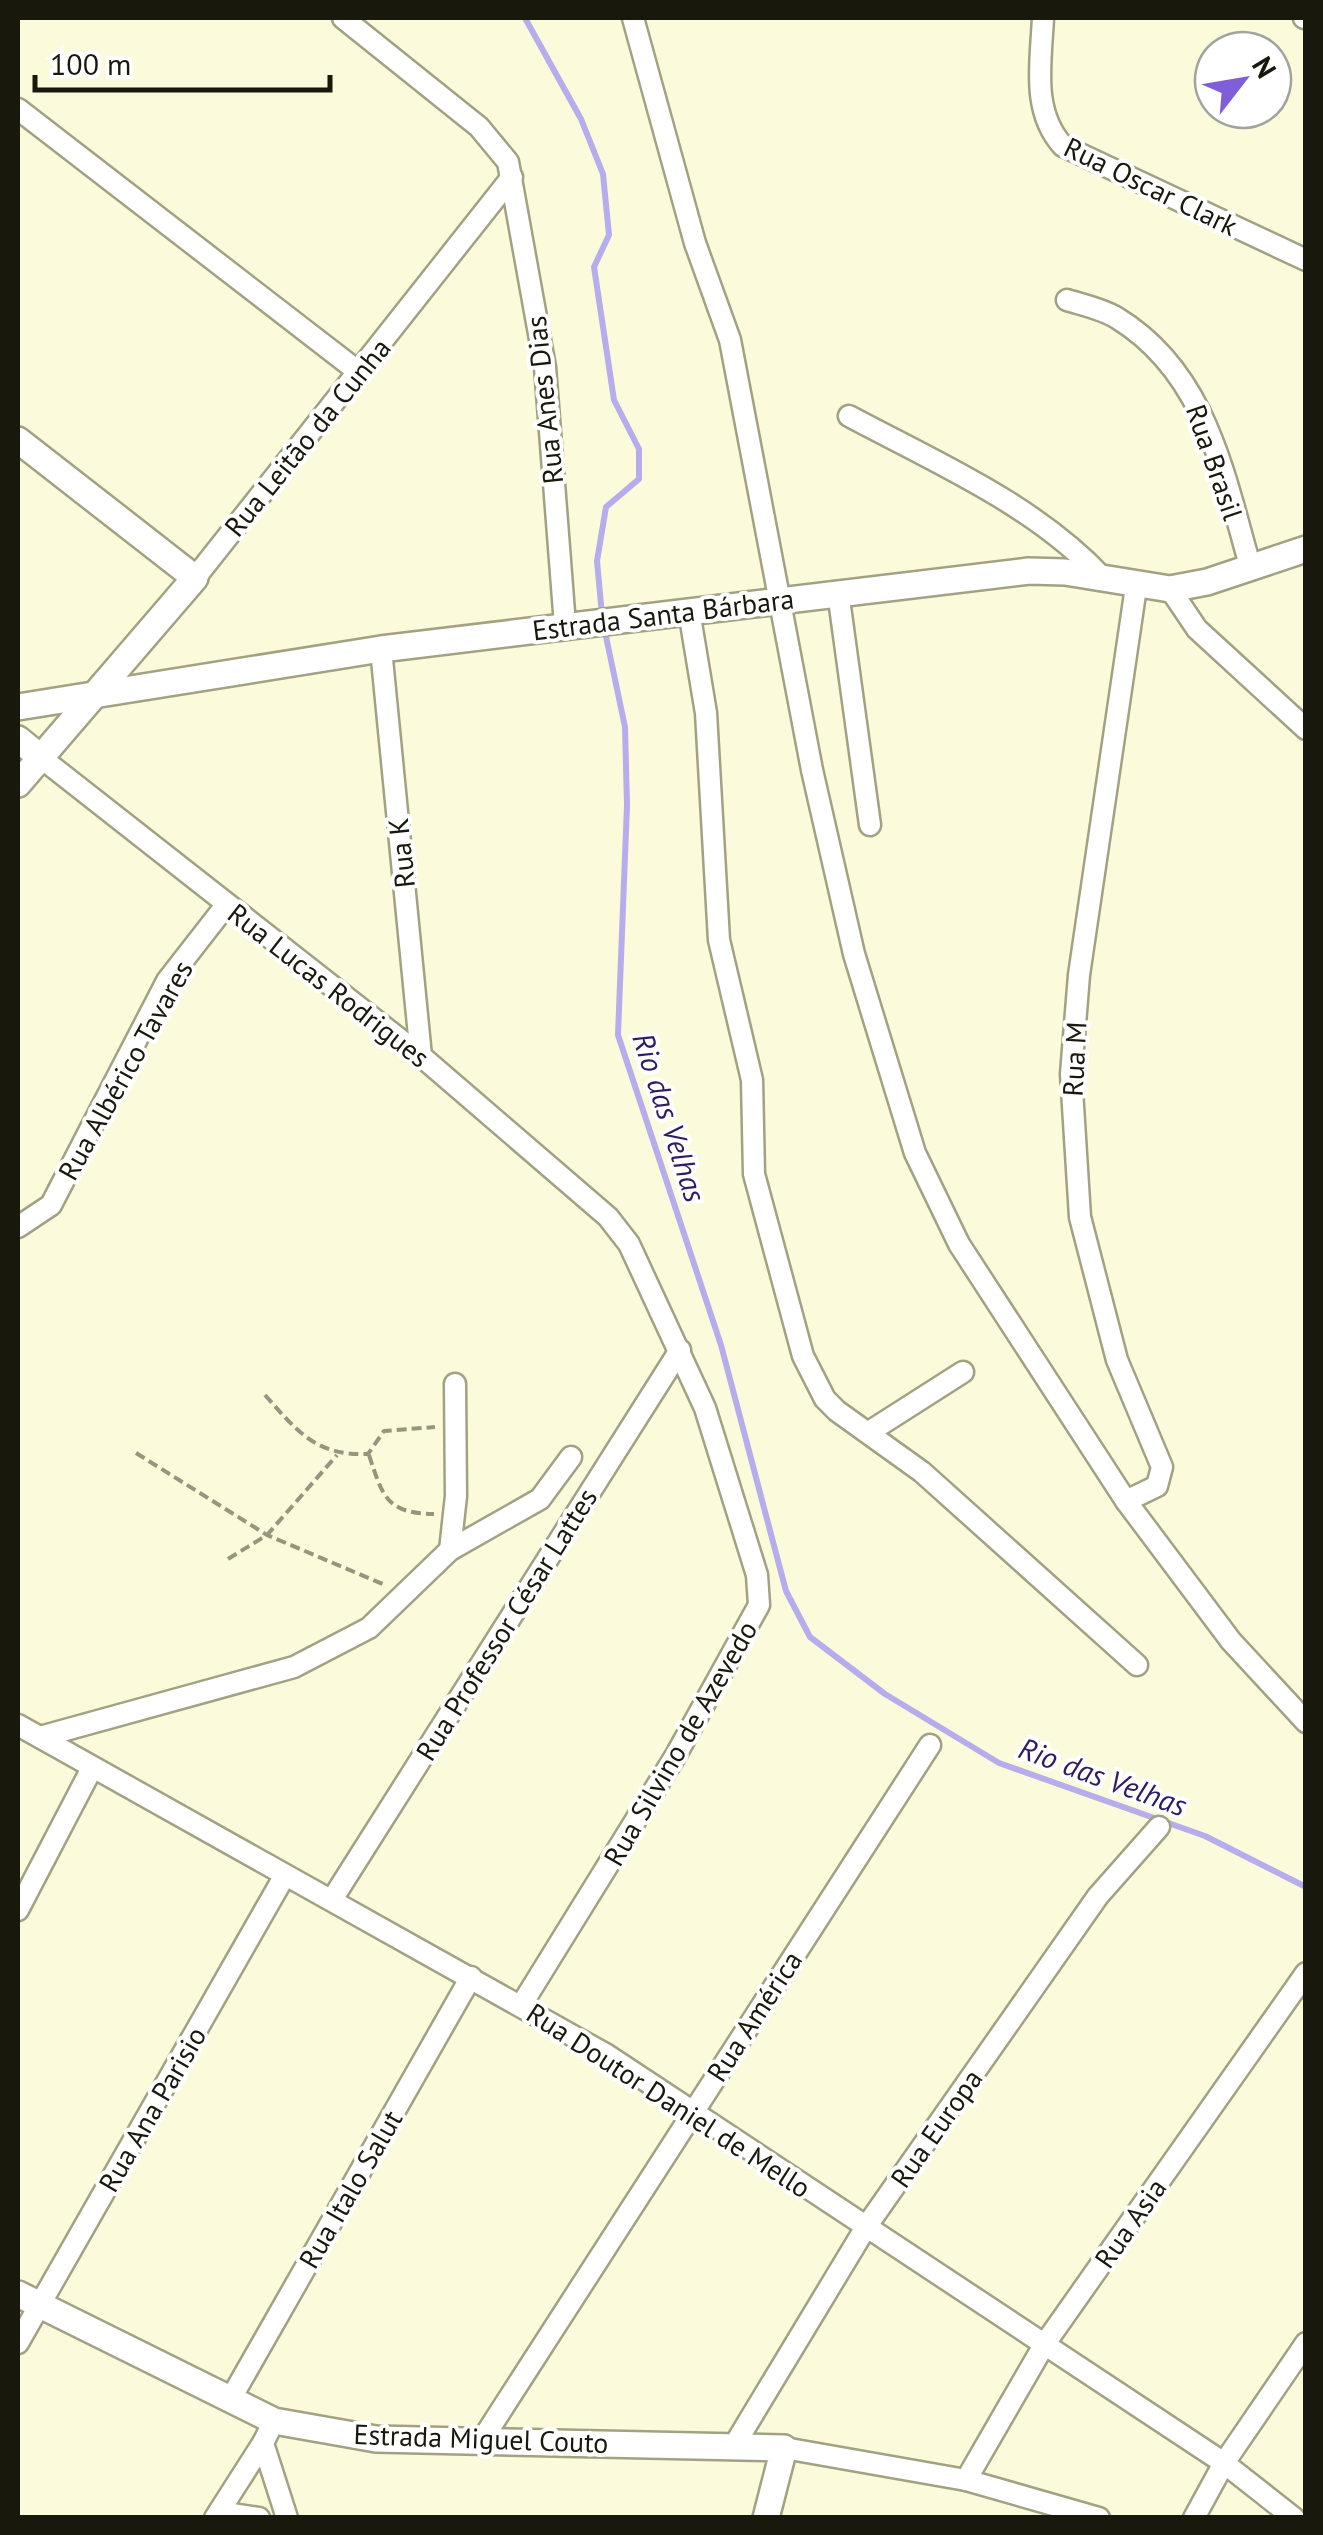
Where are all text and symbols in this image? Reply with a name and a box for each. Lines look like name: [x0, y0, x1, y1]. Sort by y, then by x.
scale bar: [35, 30, 330, 92]
north arrow: [1193, 30, 1293, 130]
text: 100 m: [50, 44, 131, 83]
text: N: [1244, 49, 1285, 84]
street label: Rua Oscar Clark: [1058, 128, 1244, 244]
street label: Rua Anes Dias: [517, 314, 571, 486]
street label: Rua Leitão da Cunha: [216, 330, 398, 544]
street label: Rua Brasil: [1178, 399, 1252, 525]
street label: Estrada Santa Bárbara: [530, 580, 796, 648]
street label: Rua K: [379, 816, 423, 890]
street label: Rua Lucas Rodrigues: [221, 895, 437, 1075]
street label: Rua Albérico Tavares: [49, 954, 201, 1186]
street label: Rua M: [1054, 1021, 1094, 1097]
water label: Rio das Velhas: [624, 1027, 716, 1207]
street label: Rua Professor César Lattes: [407, 1481, 605, 1767]
street label: Rua Silvino de Azevedo: [595, 1614, 765, 1872]
water label: Rio das Velhas: [1014, 1728, 1192, 1824]
street label: Rua América: [698, 1944, 810, 2088]
street label: Rua Doutor Daniel de Mello: [520, 1994, 818, 2206]
street label: Rua Ana Parisio: [90, 2020, 214, 2198]
street label: Rua Europa: [882, 2061, 990, 2195]
street label: Rua Italo Salut: [290, 2103, 410, 2275]
street label: Rua Asia: [1086, 2171, 1174, 2275]
street label: Estrada Miguel Couto: [353, 2415, 609, 2461]

